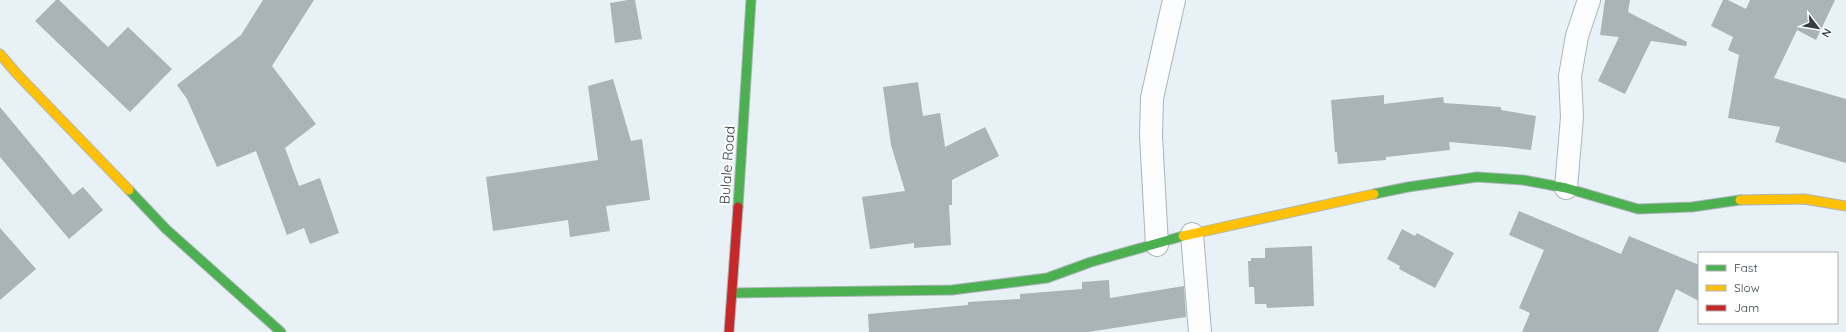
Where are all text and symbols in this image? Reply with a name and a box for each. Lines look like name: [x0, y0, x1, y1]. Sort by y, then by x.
north arrow: [1798, 8, 1838, 48]
text: N: [1818, 26, 1835, 40]
street label: Bulale Road: [715, 125, 739, 205]
legend: [1698, 252, 1838, 324]
text: Fast: [1734, 260, 1758, 275]
text: Slow: [1734, 280, 1760, 295]
text: Jam: [1734, 300, 1759, 315]

